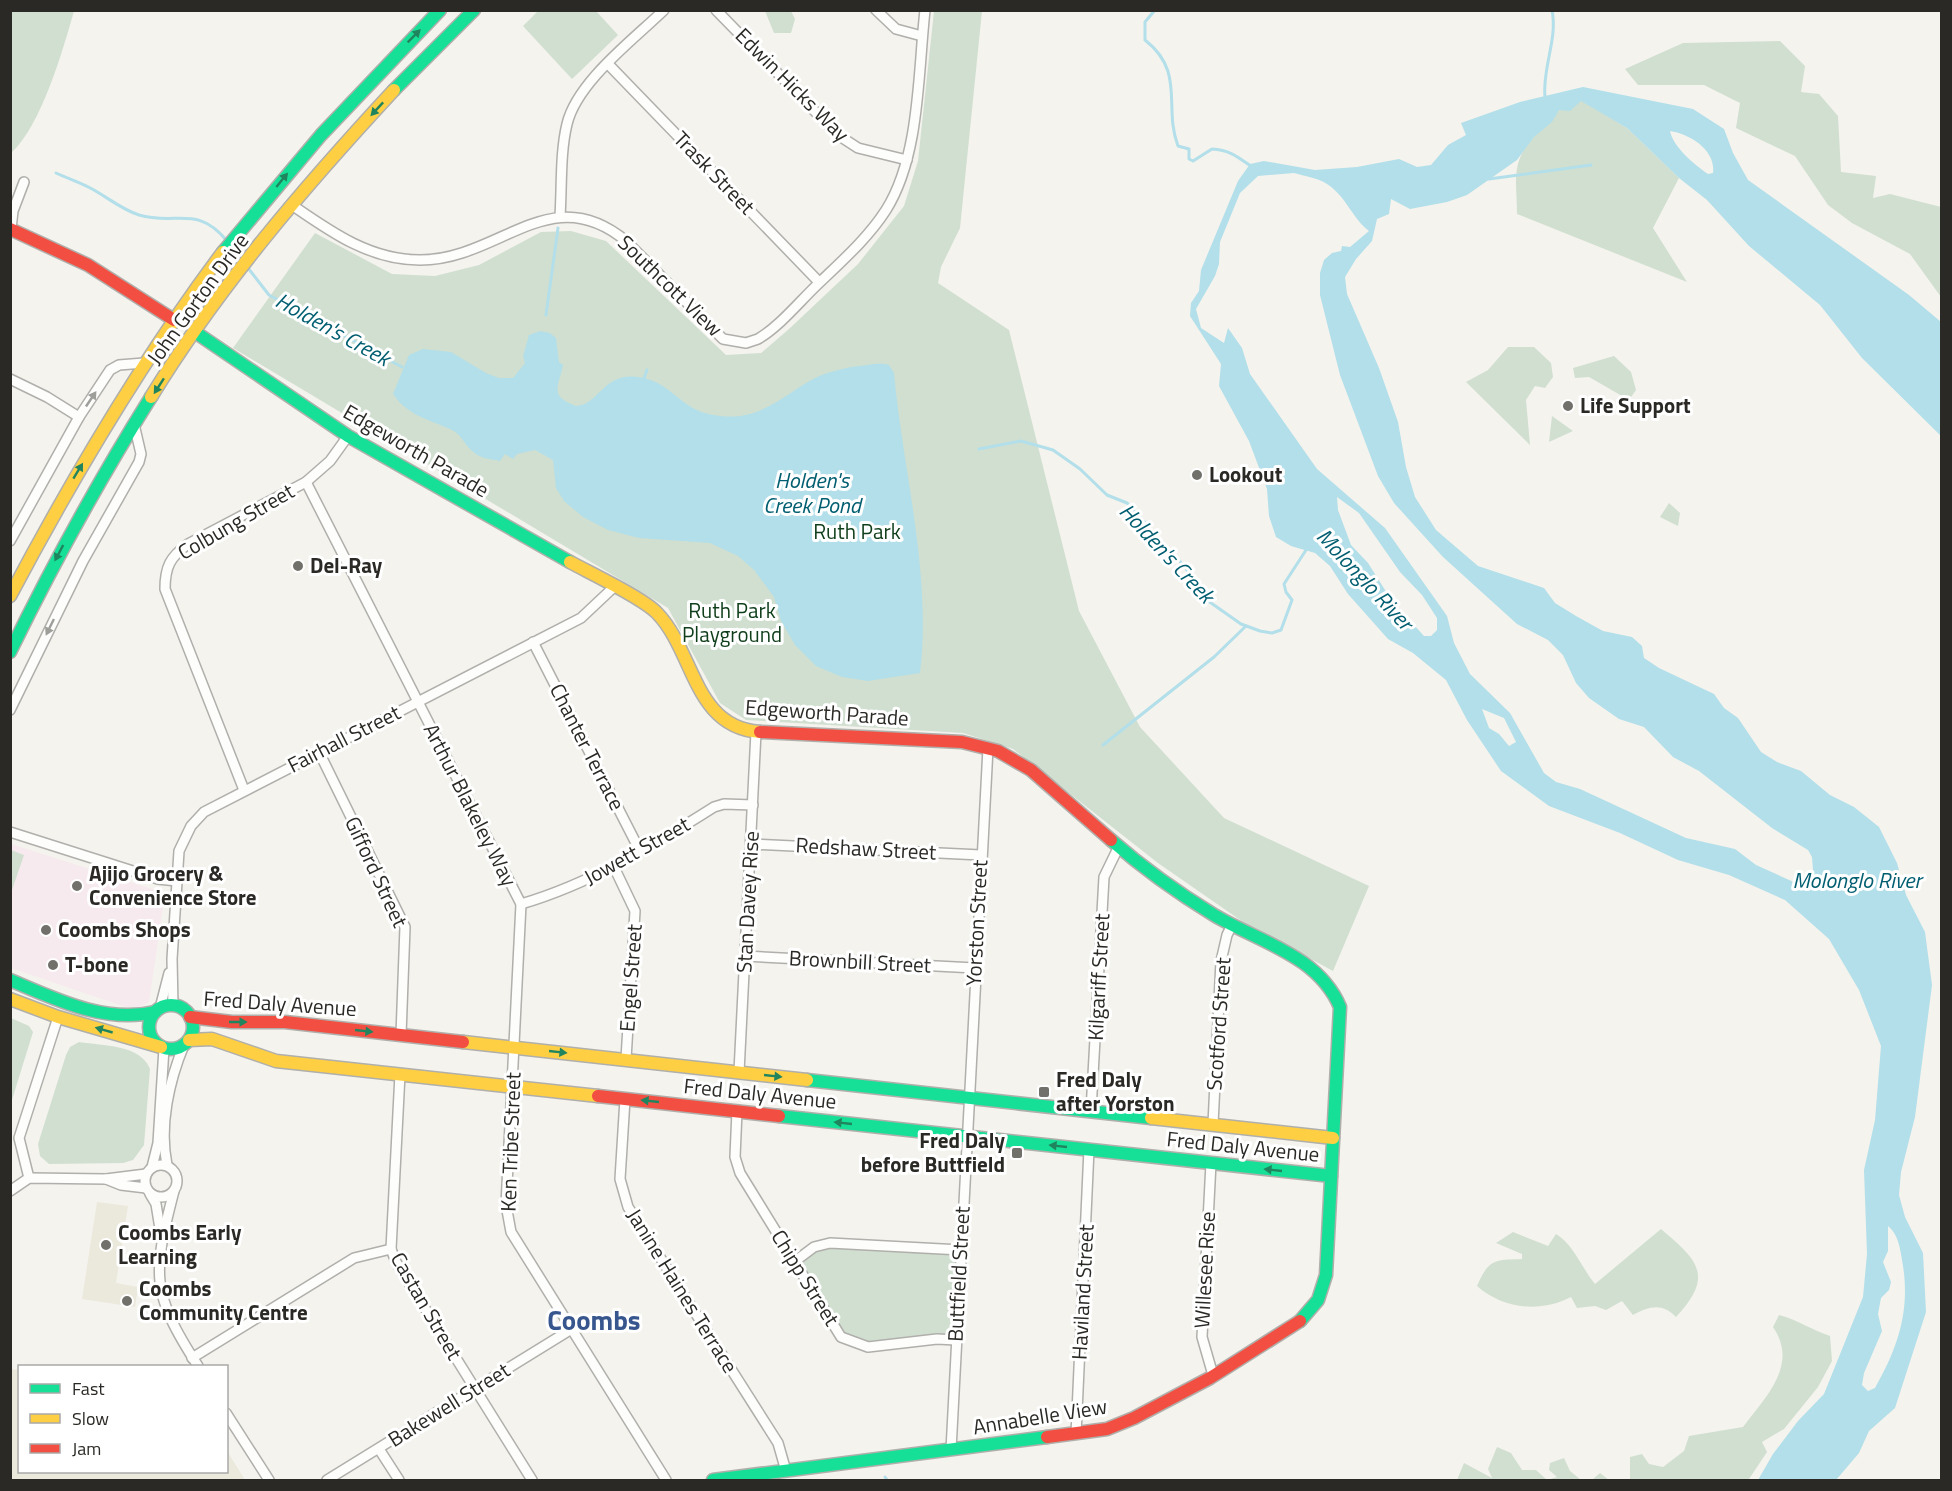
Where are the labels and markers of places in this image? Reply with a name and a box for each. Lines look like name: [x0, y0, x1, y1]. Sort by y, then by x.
place label: Life Support: [1580, 389, 1691, 421]
marker: Life Support: [1561, 399, 1575, 413]
place label: Lookout: [1209, 458, 1283, 490]
marker: Lookout: [1190, 468, 1204, 482]
place label: Del-Ray: [310, 549, 383, 581]
marker: Del-Ray: [291, 559, 305, 573]
place label: Ajijo Grocery & Convenience Store: [89, 857, 257, 913]
marker: Ajijo Grocery & Convenience Store: [70, 879, 84, 893]
place label: Coombs Shops: [58, 913, 191, 945]
marker: Coombs Shops: [39, 923, 53, 937]
place label: T-bone: [65, 948, 128, 980]
marker: T-bone: [46, 958, 60, 972]
place label: Fred Daly after Yorston: [1056, 1063, 1175, 1119]
marker: Fred Daly after Yorston: [1037, 1085, 1051, 1099]
place label: Fred Daly before Buttfield: [861, 1124, 1005, 1180]
marker: Fred Daly before Buttfield: [1010, 1146, 1024, 1160]
place label: Coombs Early Learning: [118, 1216, 242, 1272]
marker: Coombs Early Learning: [99, 1238, 113, 1252]
place label: Coombs Community Centre: [139, 1272, 308, 1328]
marker: Coombs Community Centre: [120, 1294, 134, 1308]

